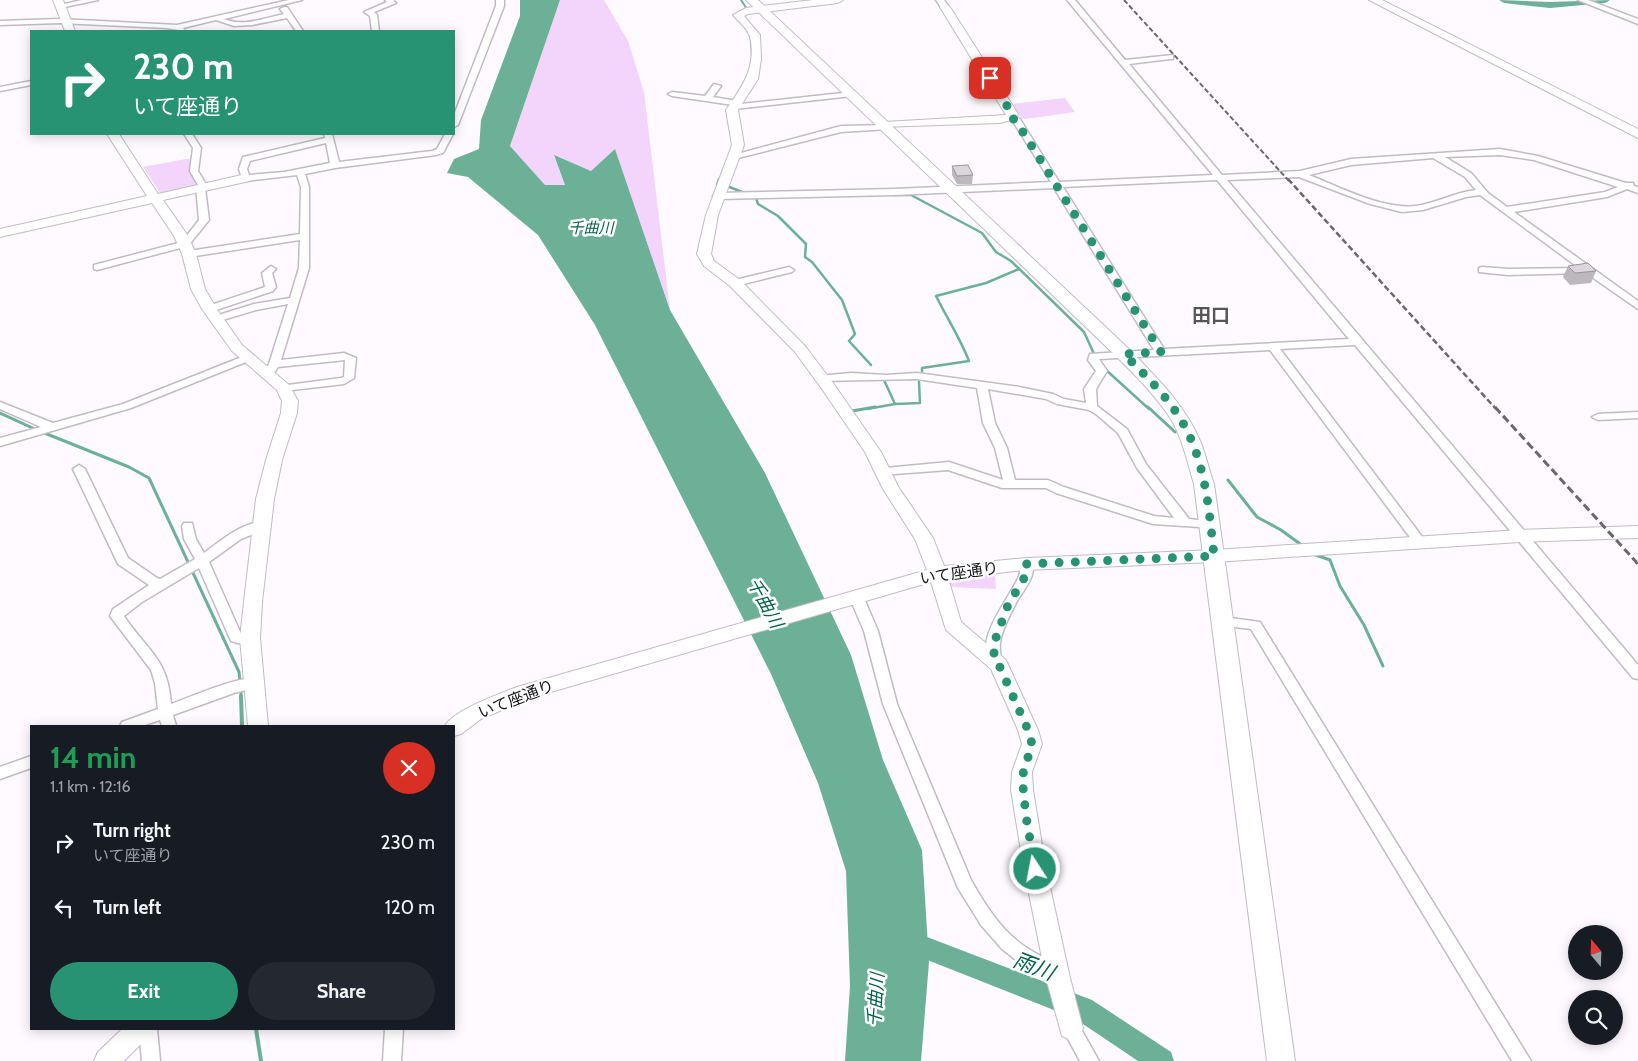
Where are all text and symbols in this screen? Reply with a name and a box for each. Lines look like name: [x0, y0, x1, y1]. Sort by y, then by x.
text: 230 m: [133, 45, 233, 88]
icon: right: [50, 50, 115, 115]
pin: [969, 57, 1011, 99]
icon: arrive: [976, 64, 1004, 92]
text: いて座通り: [133, 93, 242, 120]
water label: 千曲川: [568, 219, 615, 237]
district label: 田口: [1192, 304, 1230, 327]
street label: いて座通り: [918, 558, 1000, 588]
water label: 千曲川: [742, 574, 789, 634]
street label: いて座通り: [475, 676, 557, 722]
text: 14 min: [50, 739, 136, 776]
button: close: [383, 742, 435, 794]
text: 1.1 km · 12:16: [50, 777, 131, 796]
text: Turn right: [93, 819, 171, 842]
icon: right: [50, 829, 78, 857]
text: 230 m: [381, 831, 435, 854]
position arrow: [1008, 842, 1060, 894]
text: いて座通り: [93, 846, 173, 865]
icon: left: [50, 894, 78, 922]
text: Turn left: [93, 896, 161, 919]
text: 120 m: [385, 896, 435, 919]
north arrow: [1568, 925, 1622, 980]
map controls: [1568, 925, 1623, 1045]
water label: 雨川: [1010, 947, 1060, 986]
button: Exit: [50, 962, 238, 1020]
button: Share: [248, 962, 435, 1020]
water label: 千曲川: [863, 970, 889, 1028]
button: search: [1568, 990, 1623, 1045]

